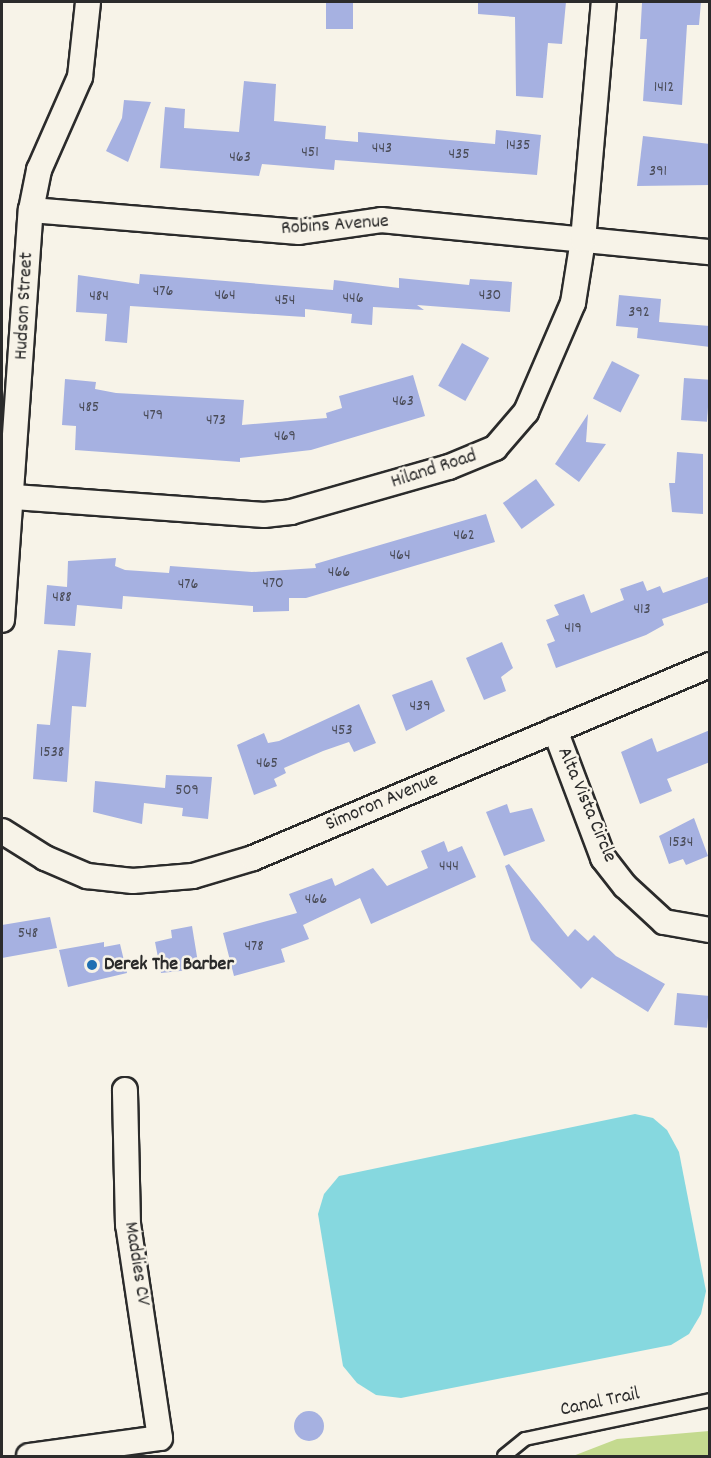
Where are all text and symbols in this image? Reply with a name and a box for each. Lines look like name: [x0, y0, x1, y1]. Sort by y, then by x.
house number: 1412: [654, 78, 674, 98]
house number: 1435: [506, 136, 530, 156]
house number: 443: [372, 139, 392, 159]
house number: 451: [301, 143, 319, 163]
house number: 435: [448, 145, 470, 165]
house number: 463: [229, 148, 251, 168]
house number: 391: [649, 162, 667, 182]
street label: Robins Avenue: [280, 210, 390, 242]
street label: Hudson Street: [10, 251, 40, 361]
house number: 476: [153, 282, 173, 302]
house number: 464: [214, 286, 236, 306]
house number: 430: [479, 286, 501, 306]
house number: 484: [89, 287, 109, 307]
house number: 446: [342, 289, 364, 309]
house number: 454: [275, 291, 295, 311]
house number: 392: [628, 303, 650, 323]
house number: 463: [392, 392, 414, 412]
house number: 485: [79, 398, 99, 418]
house number: 479: [143, 406, 163, 426]
house number: 473: [206, 411, 226, 431]
house number: 469: [274, 427, 296, 447]
street label: Hiland Road: [388, 445, 480, 495]
house number: 462: [453, 526, 475, 546]
house number: 464: [389, 546, 411, 566]
house number: 466: [328, 563, 350, 583]
house number: 470: [262, 574, 284, 594]
house number: 476: [178, 575, 198, 595]
house number: 488: [52, 588, 72, 608]
house number: 413: [633, 600, 651, 620]
house number: 419: [564, 619, 582, 639]
house number: 439: [409, 697, 431, 717]
house number: 453: [331, 721, 353, 741]
house number: 1538: [40, 743, 64, 763]
street label: Alta Vista Circle: [551, 744, 621, 866]
house number: 465: [256, 754, 278, 774]
street label: Simoron Avenue: [322, 769, 442, 837]
house number: 509: [175, 781, 199, 801]
house number: 1534: [669, 833, 693, 853]
house number: 444: [439, 857, 459, 877]
house number: 466: [305, 890, 327, 910]
house number: 548: [18, 924, 38, 944]
house number: 478: [244, 937, 264, 957]
place label: Derek The Barber: [104, 953, 234, 977]
marker: Derek The Barber: [85, 958, 99, 972]
street label: Maddies CV: [118, 1220, 154, 1308]
street label: Canal Trail: [558, 1383, 642, 1423]

